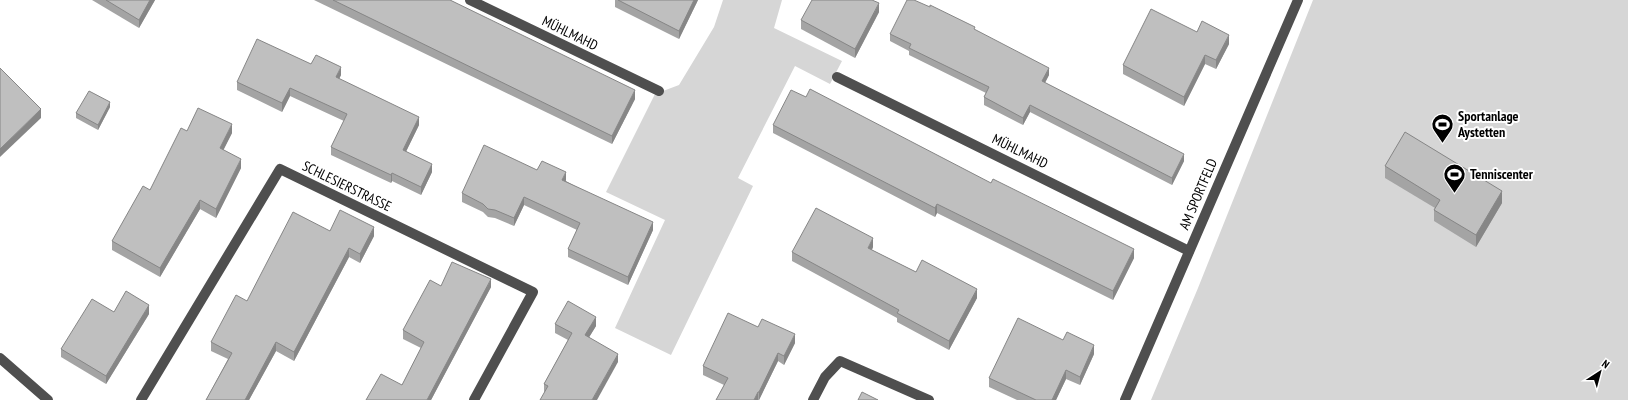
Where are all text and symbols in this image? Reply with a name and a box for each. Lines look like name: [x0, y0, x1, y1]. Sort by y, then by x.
street label: MÜHLMAHD: [539, 12, 601, 54]
place label: Sportanlage Aystetten: [1457, 107, 1519, 141]
sports icon: Sportanlage Aystetten: [1429, 111, 1455, 144]
street label: MÜHLMAHD: [989, 130, 1051, 172]
street label: AM SPORTFELD: [1175, 156, 1221, 232]
street label: SCHLESIERSTRASSE: [299, 157, 395, 215]
sports icon: Tenniscenter: [1441, 161, 1467, 194]
place label: Tenniscenter: [1470, 165, 1534, 183]
north arrow: [1580, 352, 1620, 392]
text: N: [1599, 356, 1612, 371]

